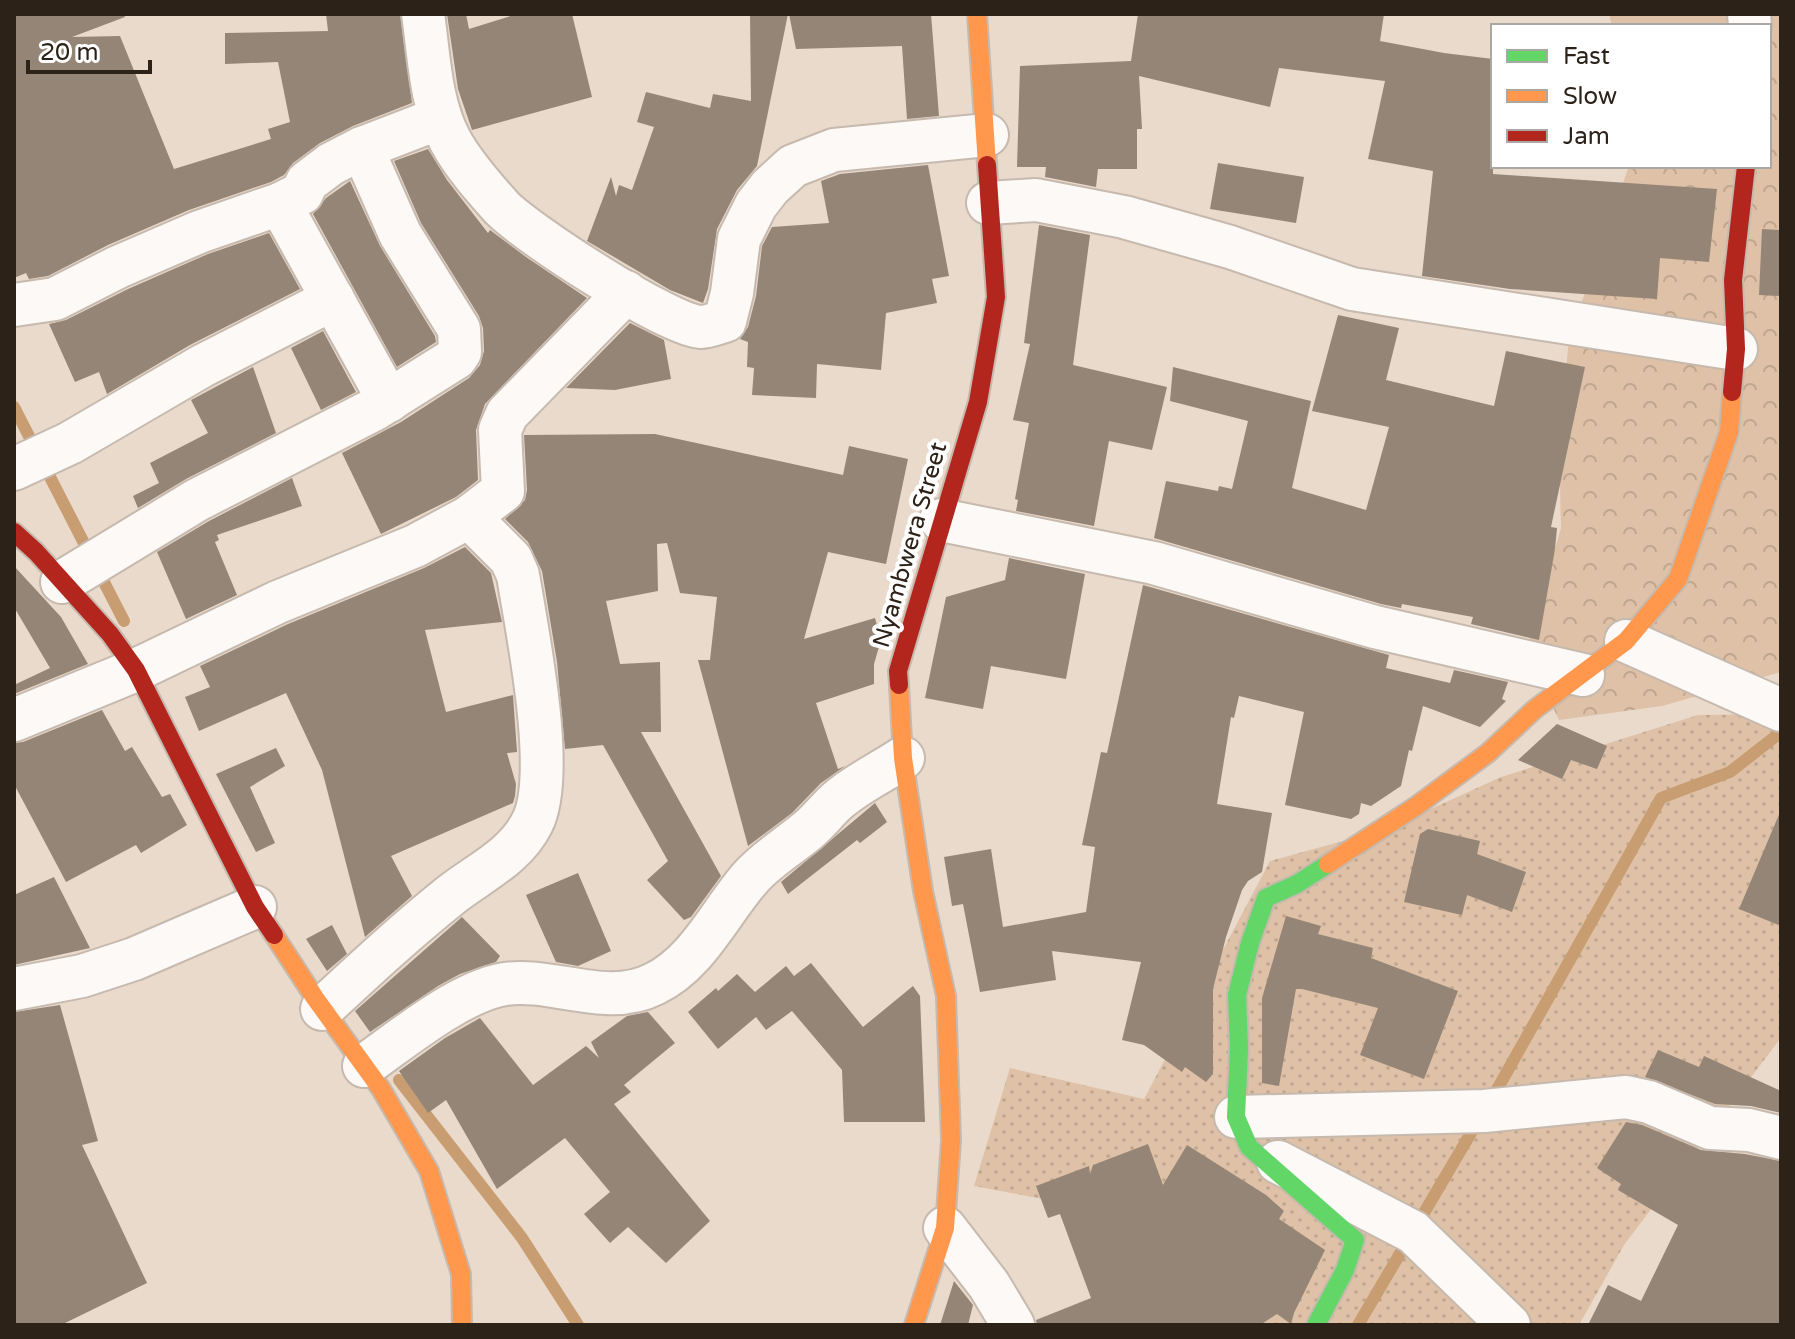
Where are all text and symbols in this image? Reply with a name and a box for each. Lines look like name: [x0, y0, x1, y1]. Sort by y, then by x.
scale bar: [28, 24, 150, 74]
legend: [1491, 24, 1771, 168]
text: 20 m: [40, 38, 98, 67]
text: Fast: [1563, 42, 1610, 71]
text: Slow: [1563, 82, 1617, 111]
text: Jam: [1563, 122, 1610, 151]
street label: Nyambwera Street: [867, 439, 953, 651]

